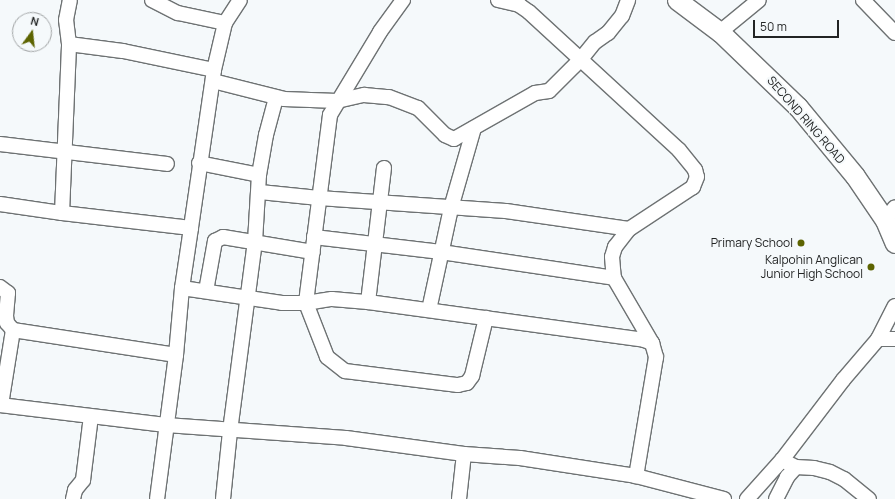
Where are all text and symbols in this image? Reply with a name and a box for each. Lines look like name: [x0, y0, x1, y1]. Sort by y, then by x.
north arrow: [12, 12, 52, 52]
scale bar: [755, 12, 841, 38]
text: N: [29, 13, 41, 29]
text: 50 m: [760, 18, 787, 35]
street label: SECOND RING ROAD: [764, 73, 848, 167]
place label: Primary School: [711, 236, 793, 250]
marker: Primary School: [796, 238, 806, 248]
place label: Kalpohin Anglican Junior High School: [761, 253, 863, 281]
marker: Kalpohin Anglican Junior High School: [866, 262, 876, 272]

